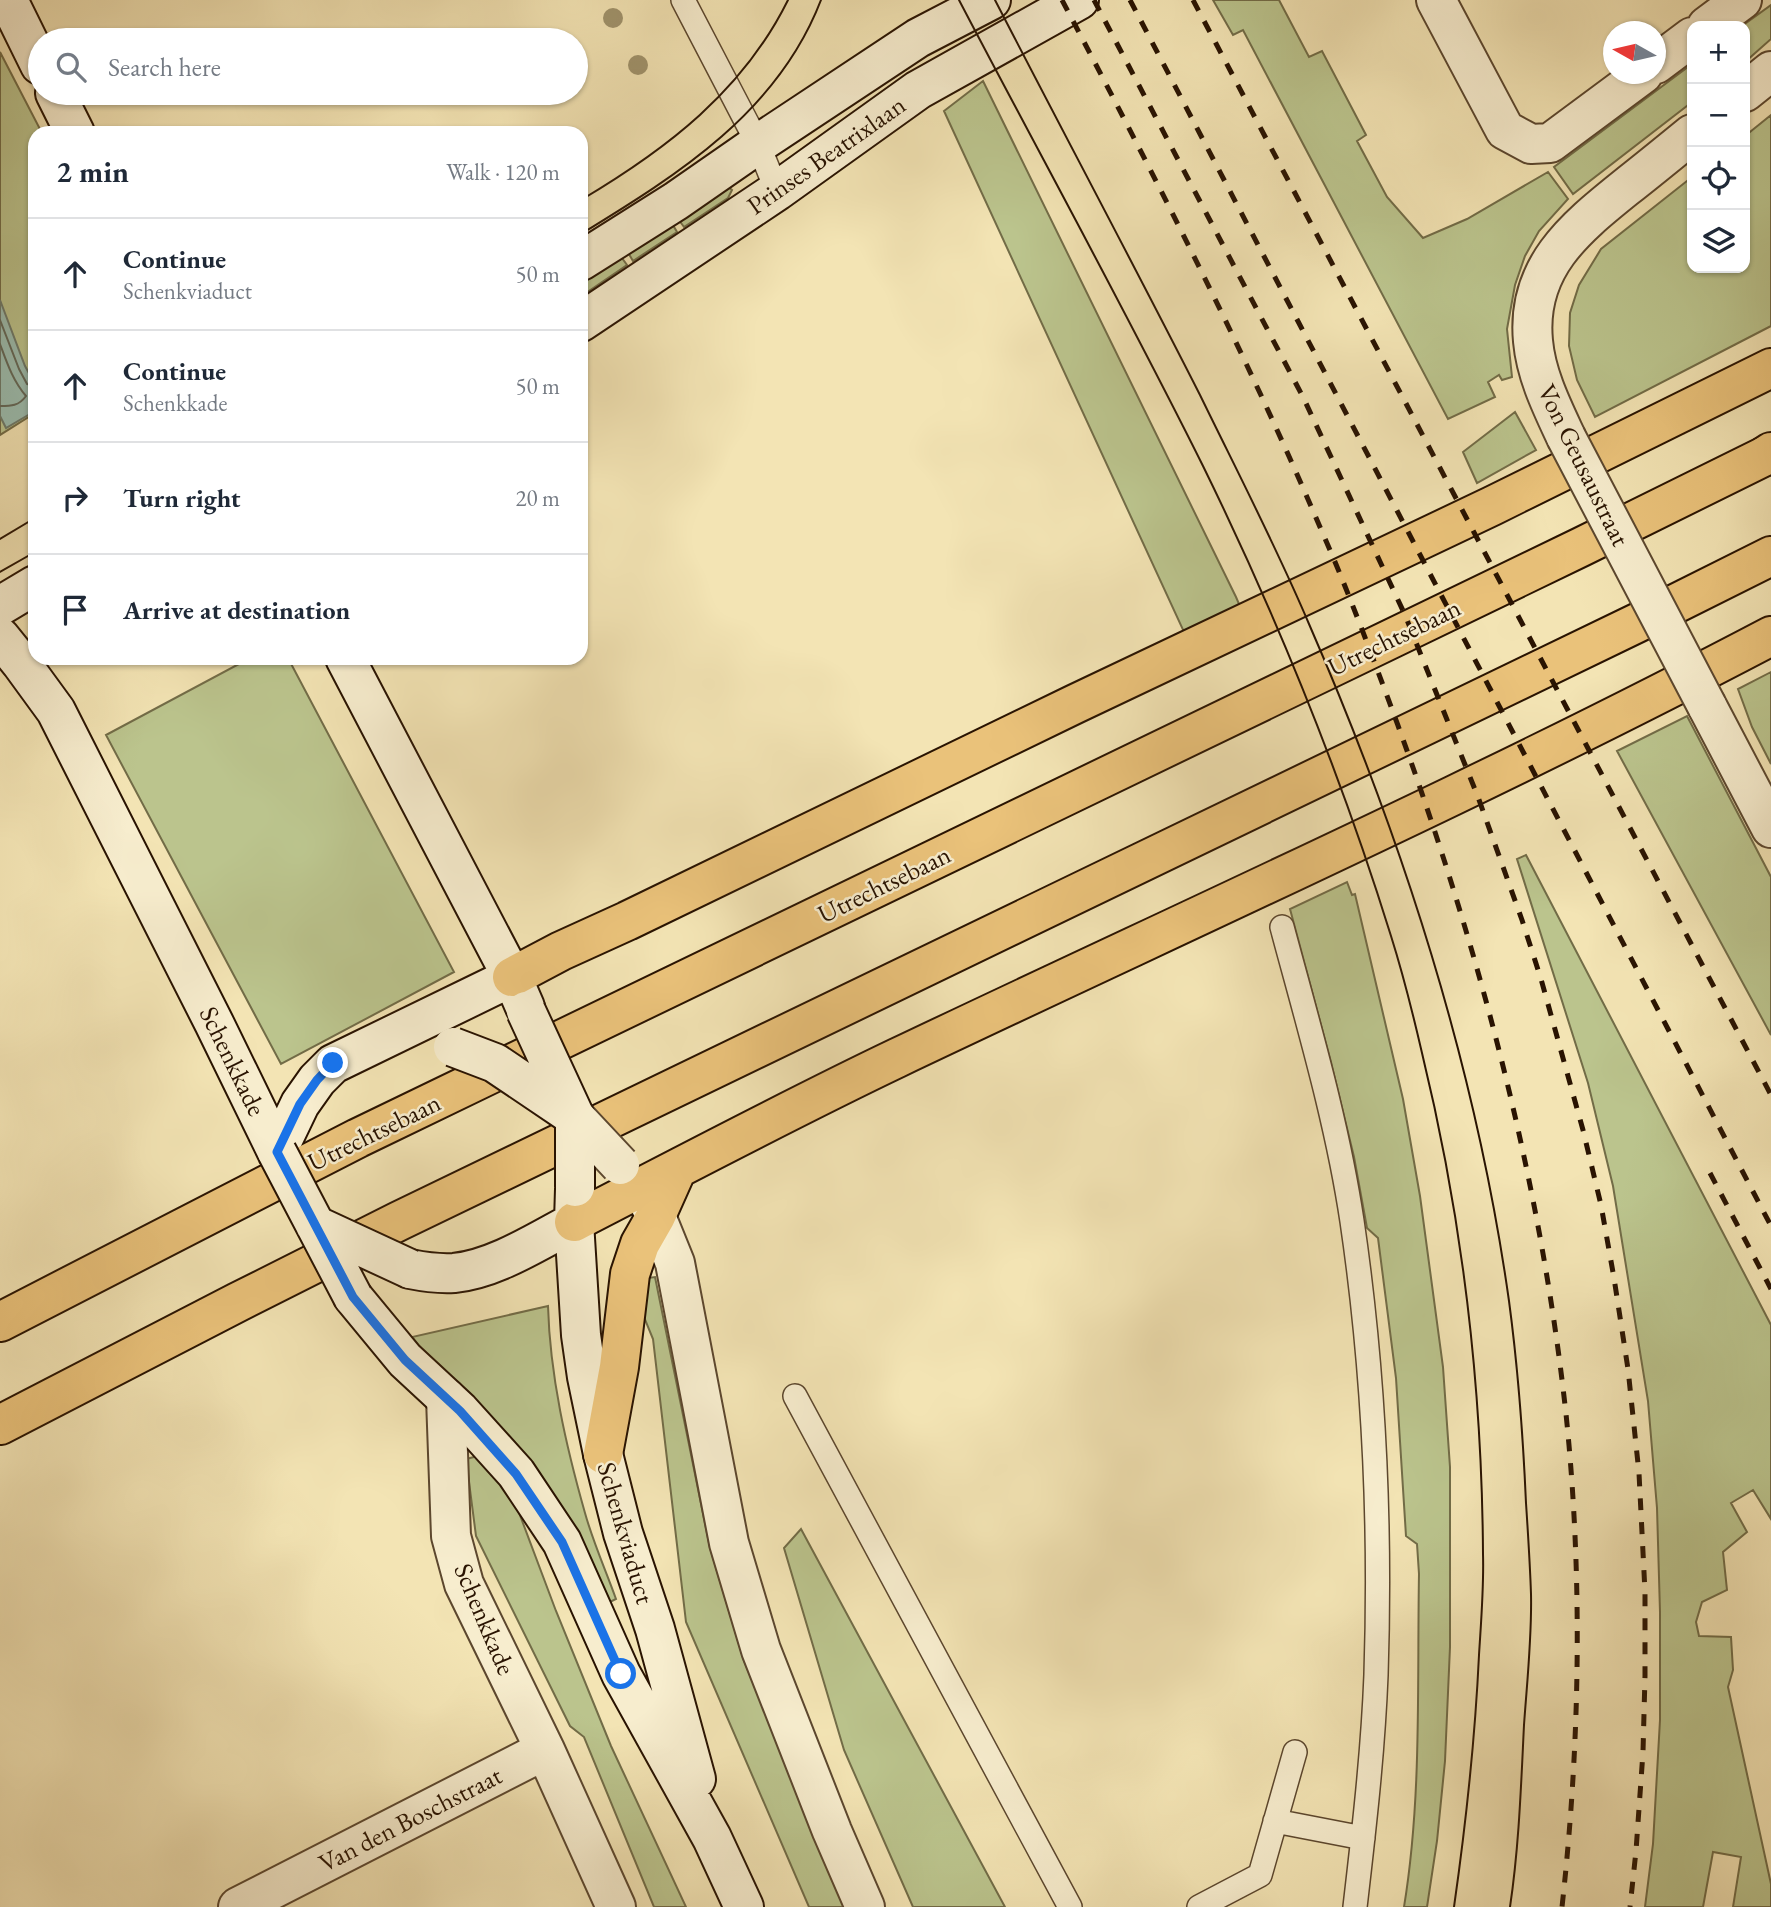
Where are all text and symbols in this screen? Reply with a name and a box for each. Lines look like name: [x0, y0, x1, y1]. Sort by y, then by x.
north arrow: [1603, 21, 1666, 84]
map controls: [1687, 21, 1750, 273]
button: +: [1687, 21, 1750, 84]
search box: [28, 28, 588, 105]
icon: search: [52, 48, 90, 86]
text: Search here: [108, 50, 221, 84]
button: −: [1687, 84, 1750, 147]
street label: Prinses Beatrixlaan: [740, 88, 912, 222]
button: locate: [1687, 147, 1750, 210]
text: 2 min: [56, 152, 129, 191]
text: Walk · 120 m: [446, 157, 560, 187]
button: layers: [1687, 210, 1750, 273]
text: Continue: [123, 242, 226, 276]
icon: ahead: [56, 255, 94, 293]
text: 50 m: [515, 259, 560, 289]
text: Schenkviaduct: [123, 276, 252, 306]
text: Continue: [123, 354, 226, 388]
icon: ahead: [56, 367, 94, 405]
text: 50 m: [515, 371, 560, 401]
street label: Von Geusaustraat: [1530, 378, 1638, 552]
text: Schenkkade: [123, 388, 227, 418]
icon: right: [56, 479, 94, 517]
text: Turn right: [123, 481, 241, 515]
text: 20 m: [515, 483, 560, 513]
street label: Utrechtsebaan: [1322, 590, 1466, 684]
icon: arrive: [56, 591, 94, 629]
text: Arrive at destination: [123, 593, 350, 627]
street label: Utrechtsebaan: [812, 837, 956, 931]
street label: Schenkkade: [192, 1001, 274, 1121]
route end: [317, 1047, 348, 1078]
street label: Utrechtsebaan: [302, 1085, 446, 1179]
street label: Schenkviaduct: [590, 1458, 662, 1608]
street label: Schenkkade: [446, 1558, 524, 1680]
route start: [605, 1658, 636, 1689]
street label: Van den Boschstraat: [313, 1758, 507, 1880]

